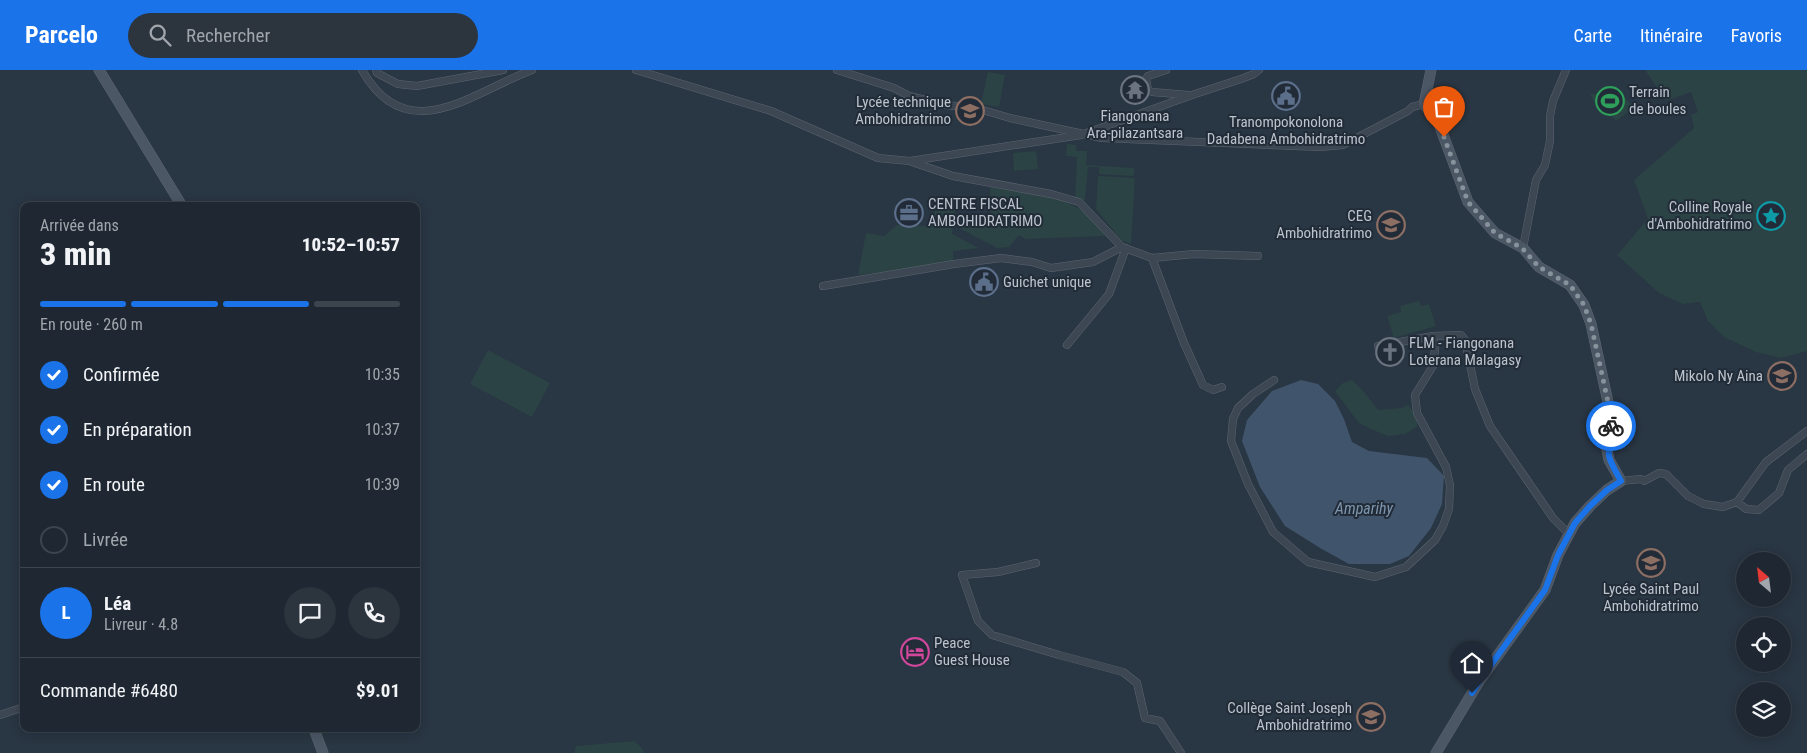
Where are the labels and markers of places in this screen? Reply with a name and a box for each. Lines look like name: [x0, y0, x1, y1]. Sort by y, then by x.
temple icon: Fiangonana Ara-pilazantsara: [1120, 75, 1150, 105]
public building icon: Tranompokonolona Dadabena Ambohidratrimo: [1271, 81, 1301, 111]
place label: Terrain de boules: [1629, 83, 1687, 118]
pin: [1423, 86, 1465, 137]
sports icon: Terrain de boules: [1595, 86, 1625, 116]
place label: Lycée technique Ambohidratrimo: [855, 93, 951, 128]
school or university icon: Lycée technique Ambohidratrimo: [955, 96, 985, 126]
place label: Fiangonana Ara-pilazantsara: [1087, 107, 1183, 142]
place label: Tranompokonolona Dadabena Ambohidratrimo: [1207, 113, 1365, 148]
place label: CENTRE FISCAL AMBOHIDRATRIMO: [928, 195, 1042, 230]
office icon: CENTRE FISCAL AMBOHIDRATRIMO: [894, 198, 924, 228]
place label: Colline Royale d'Ambohidratrimo: [1647, 198, 1752, 233]
place icon: Colline Royale d'Ambohidratrimo: [1756, 201, 1786, 231]
place label: CEG Ambohidratrimo: [1276, 207, 1372, 242]
school or university icon: CEG Ambohidratrimo: [1376, 210, 1406, 240]
public building icon: Guichet unique: [969, 267, 999, 297]
place label: Guichet unique: [1003, 273, 1091, 291]
place label: FLM - Fiangonana Loterana Malagasy: [1409, 334, 1521, 369]
church icon: FLM - Fiangonana Loterana Malagasy: [1375, 337, 1405, 367]
school or university icon: Mikolo Ny Aina: [1767, 361, 1797, 391]
place label: Mikolo Ny Aina: [1674, 367, 1763, 385]
school or university icon: Lycée Saint Paul Ambohidratrimo: [1636, 548, 1666, 578]
place label: Lycée Saint Paul Ambohidratrimo: [1603, 580, 1699, 615]
place label: Peace Guest House: [934, 634, 1010, 669]
hotel icon: Peace Guest House: [900, 637, 930, 667]
pin: [1451, 642, 1493, 693]
place label: Collège Saint Joseph Ambohidratrimo: [1227, 699, 1352, 734]
school or university icon: Collège Saint Joseph Ambohidratrimo: [1356, 702, 1386, 732]

